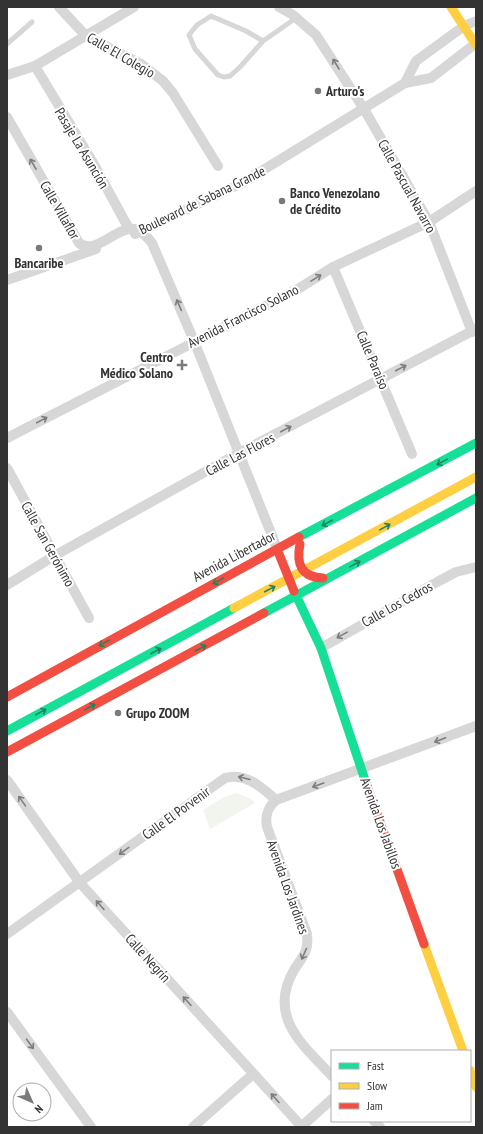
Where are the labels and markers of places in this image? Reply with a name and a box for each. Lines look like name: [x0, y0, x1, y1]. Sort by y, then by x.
place label: Arturo's: [325, 82, 364, 100]
marker: Arturo's: [313, 86, 323, 96]
place label: Banco Venezolano de Crédito: [290, 184, 380, 218]
marker: Banco Venezolano de Crédito: [277, 196, 287, 206]
marker: Bancaribe: [34, 243, 44, 253]
place label: Bancaribe: [14, 254, 64, 272]
place label: Centro Médico Solano: [100, 348, 173, 382]
marker: Centro Médico Solano: [176, 359, 188, 371]
place label: Grupo ZOOM: [126, 704, 189, 722]
marker: Grupo ZOOM: [113, 708, 123, 718]

